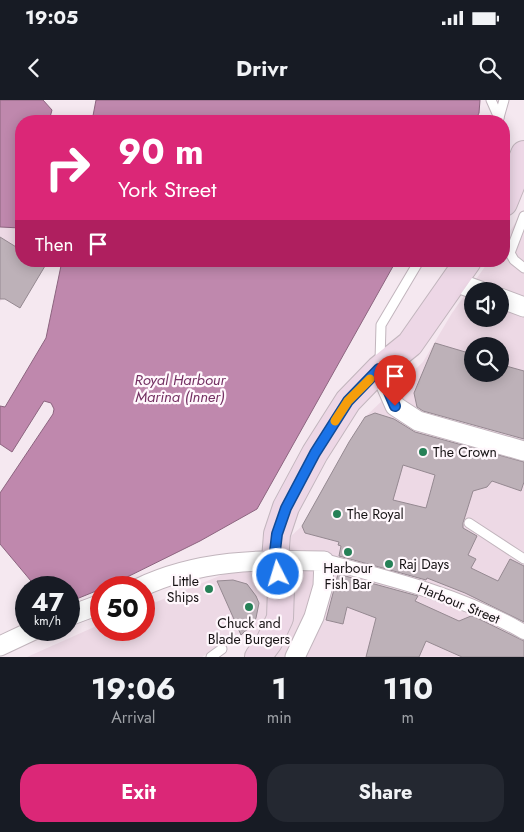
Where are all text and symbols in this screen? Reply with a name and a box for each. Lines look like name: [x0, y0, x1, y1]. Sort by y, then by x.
text: 19:05: [25, 4, 78, 31]
text: Drivr: [236, 52, 288, 84]
icon: back: [20, 54, 48, 82]
icon: search: [476, 54, 504, 82]
text: 90 m: [118, 127, 204, 177]
icon: right: [35, 135, 100, 200]
text: York Street: [118, 173, 216, 205]
icon: arrive: [84, 230, 112, 258]
text: Then: [35, 231, 74, 258]
map controls: [464, 282, 509, 382]
button: sound: [464, 282, 509, 327]
button: search: [464, 337, 509, 382]
pin: [374, 355, 416, 406]
icon: arrive: [381, 362, 409, 390]
water label: Royal Harbour Marina (Inner): [134, 369, 227, 408]
place label: The Crown: [433, 442, 497, 462]
marker: The Crown: [417, 446, 429, 458]
place label: The Royal: [347, 504, 404, 524]
marker: The Royal: [331, 508, 343, 520]
marker: Harbour Fish Bar: [342, 546, 354, 558]
position arrow: [251, 547, 303, 599]
place label: Raj Days: [399, 554, 450, 574]
place label: Harbour Fish Bar: [323, 558, 373, 594]
marker: Raj Days: [383, 558, 395, 570]
place label: Little Ships: [167, 571, 199, 607]
speed limit sign: 50: [90, 576, 155, 641]
street label: Harbour Street: [415, 577, 504, 629]
marker: Little Ships: [203, 583, 215, 595]
text: 47: [31, 584, 64, 620]
marker: Chuck and Blade Burgers: [243, 601, 255, 613]
text: km/h: [34, 612, 61, 630]
place label: Chuck and Blade Burgers: [208, 613, 291, 649]
text: 19:06: [91, 667, 176, 710]
text: 1: [272, 667, 287, 710]
text: 110: [383, 667, 433, 710]
text: Arrival: [111, 706, 155, 729]
text: min: [267, 706, 292, 729]
text: m: [402, 706, 414, 729]
button: Exit: [20, 764, 257, 822]
button: Share: [267, 764, 504, 822]

